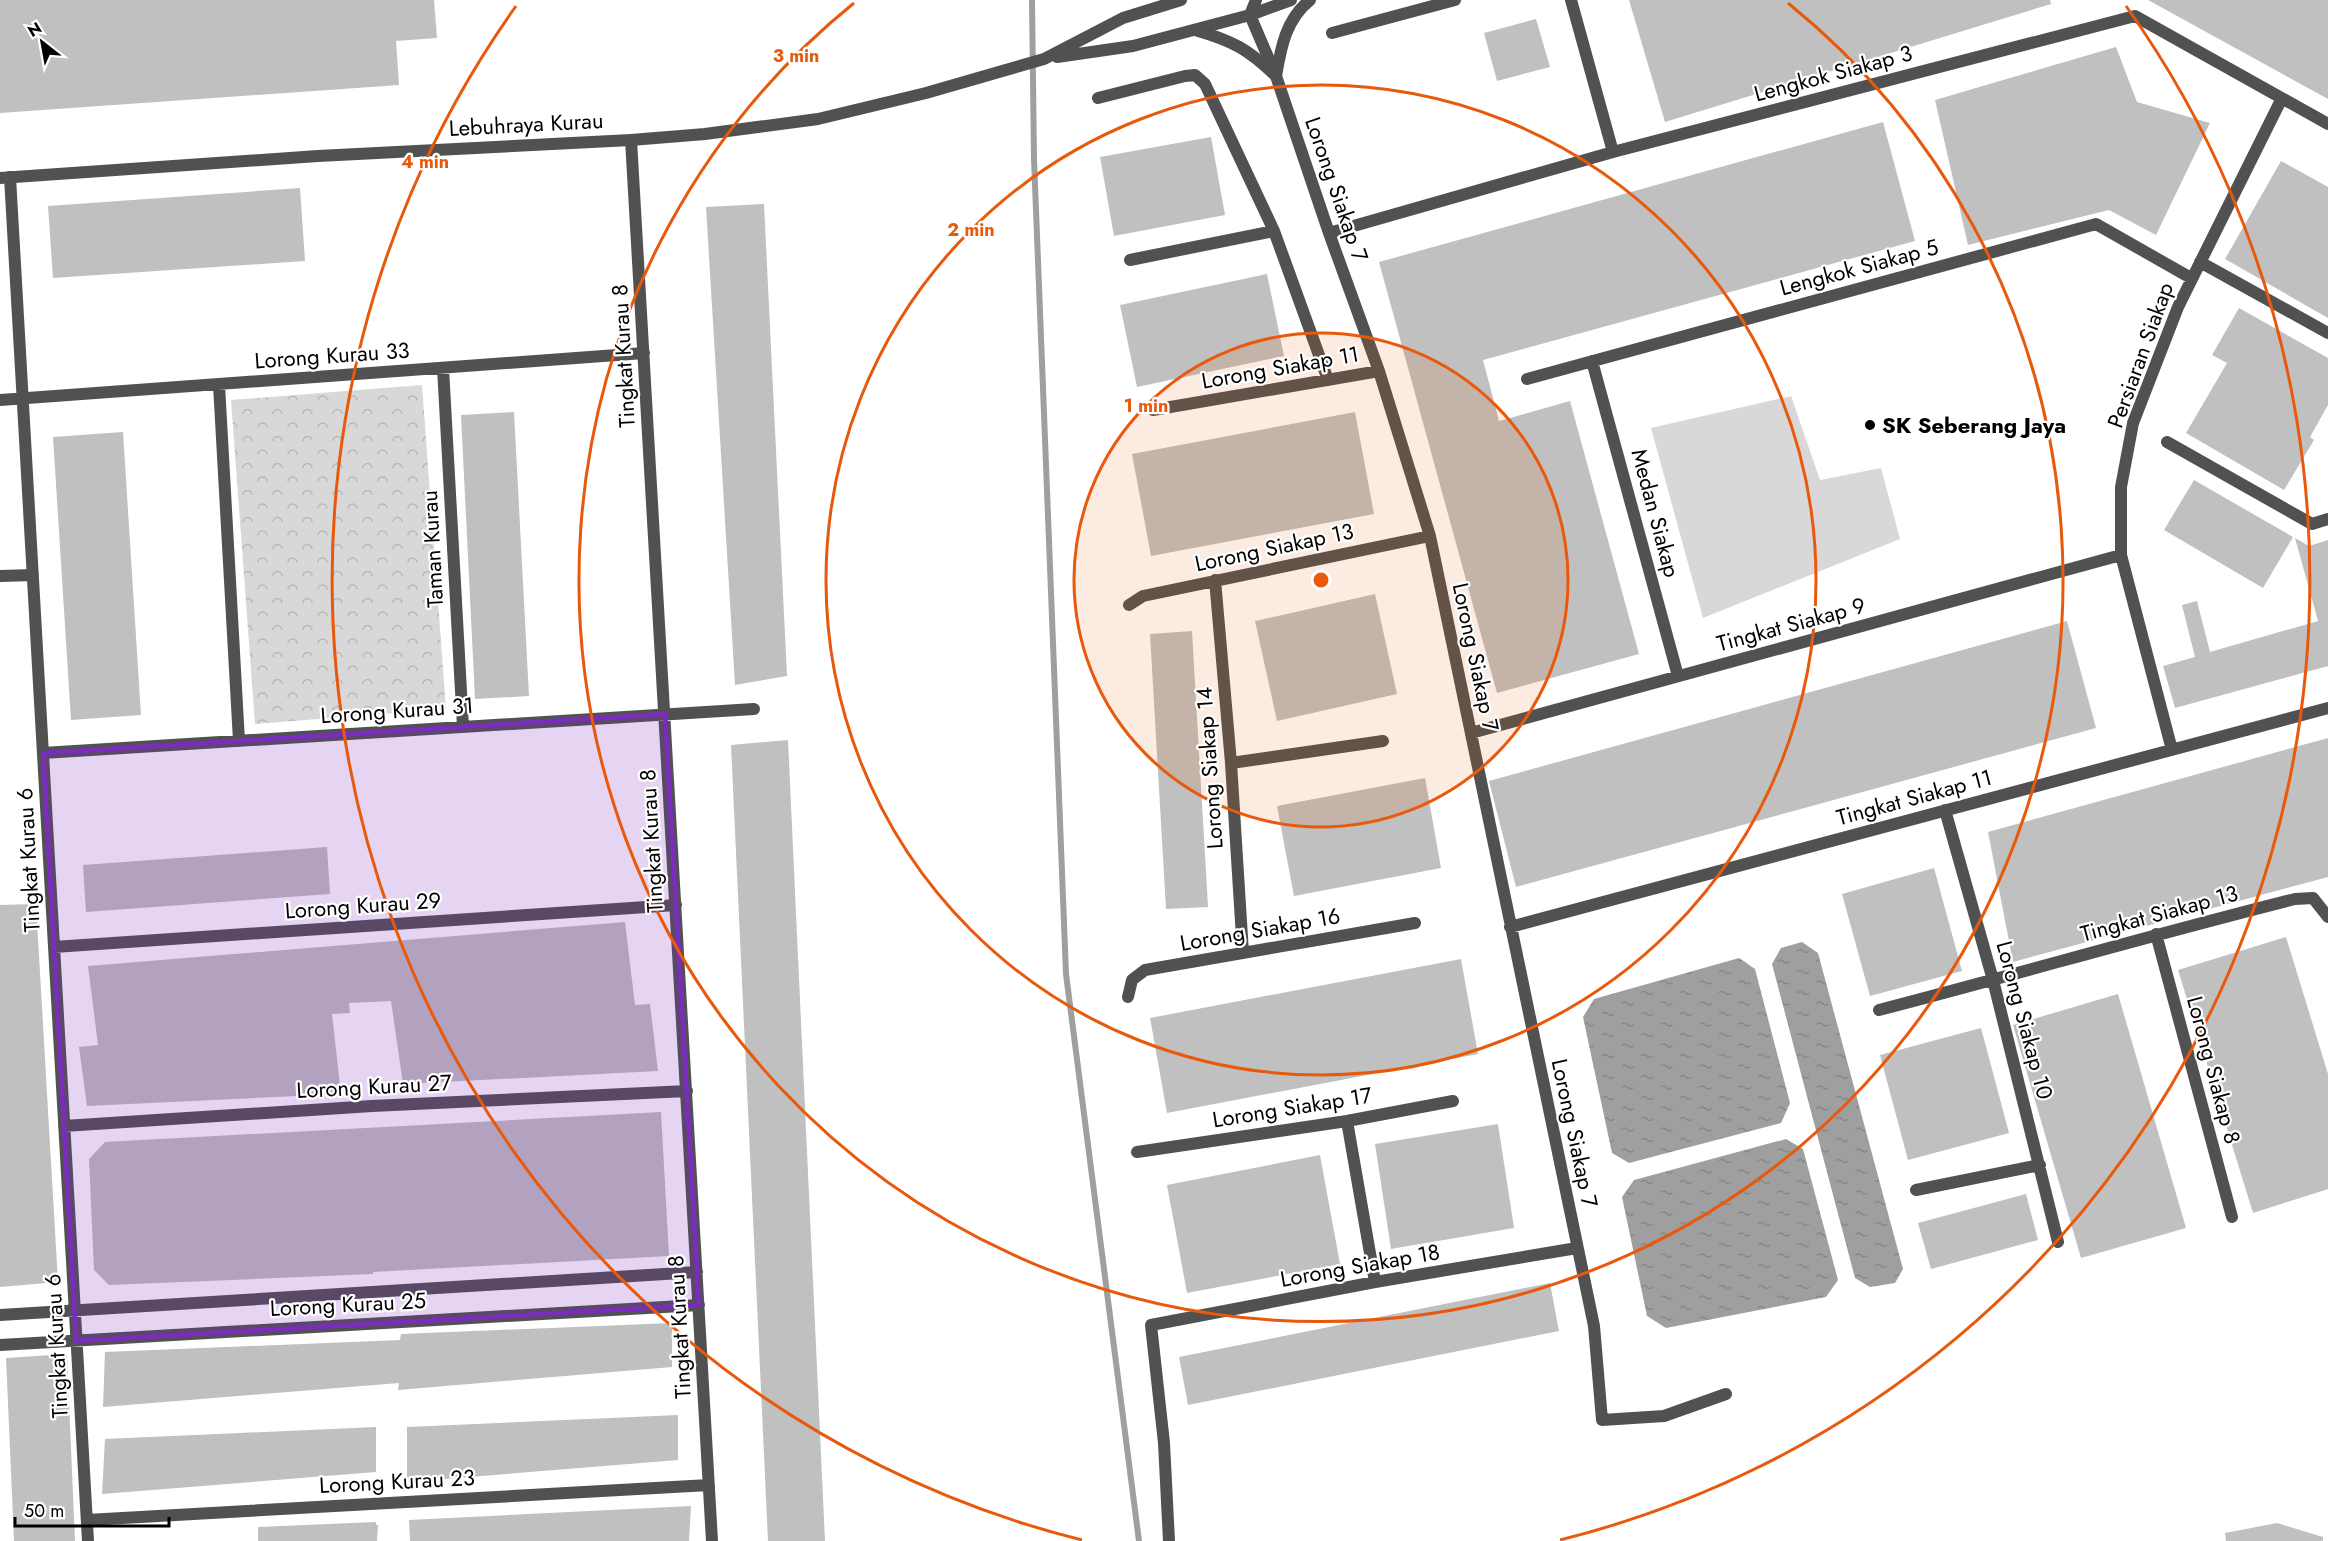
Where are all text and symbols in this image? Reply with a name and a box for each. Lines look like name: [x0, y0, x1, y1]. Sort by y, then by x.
north arrow: [12, 12, 72, 72]
text: N: [23, 16, 46, 43]
street label: Lengkok Siakap 3: [1750, 36, 1916, 110]
text: 3 min: [773, 43, 819, 69]
street label: Lebuhraya Kurau: [448, 104, 604, 144]
street label: Lorong Siakap 7: [1297, 112, 1377, 266]
text: 4 min: [401, 149, 449, 175]
text: 2 min: [947, 217, 995, 243]
street label: Lengkok Siakap 5: [1776, 230, 1942, 304]
street label: Persiaran Siakap: [2099, 278, 2181, 432]
street label: Tingkat Kurau 8: [603, 283, 643, 429]
street label: Lorong Kurau 33: [253, 334, 411, 376]
street label: Lorong Siakap 11: [1199, 337, 1361, 397]
text: 1 min: [1124, 393, 1168, 419]
place label: SK Seberang Jaya: [1882, 409, 2066, 441]
marker: SK Seberang Jaya: [1863, 418, 1877, 432]
street label: Medan Siakap: [1624, 445, 1688, 581]
street label: Taman Kurau: [413, 489, 451, 609]
street label: Lorong Siakap 13: [1192, 515, 1356, 579]
centre of rings: [1311, 570, 1331, 590]
street label: Lorong Siakap 7: [1445, 580, 1507, 735]
street label: Tingkat Siakap 9: [1713, 589, 1869, 659]
street label: Lorong Siakap 14: [1187, 686, 1231, 850]
street label: Lorong Kurau 31: [319, 689, 475, 731]
street label: Tingkat Siakap 11: [1833, 761, 1995, 833]
street label: Tingkat Kurau 8: [631, 768, 671, 914]
street label: Tingkat Kurau 6: [8, 787, 48, 933]
street label: Tingkat Siakap 13: [2077, 877, 2241, 949]
street label: Lorong Kurau 29: [284, 884, 442, 926]
street label: Lorong Siakap 16: [1177, 899, 1343, 959]
street label: Lorong Siakap 10: [1988, 937, 2062, 1103]
street label: Lorong Siakap 8: [2179, 993, 2249, 1147]
street label: Lorong Siakap 7: [1544, 1056, 1606, 1211]
street label: Lorong Kurau 27: [296, 1066, 453, 1106]
street label: Lorong Siakap 17: [1210, 1079, 1374, 1135]
street label: Lorong Siakap 18: [1278, 1235, 1442, 1295]
street label: Tingkat Kurau 8: [659, 1254, 699, 1400]
street label: Tingkat Kurau 6: [36, 1273, 76, 1419]
street label: Lorong Kurau 25: [269, 1284, 427, 1324]
street label: Lorong Kurau 23: [318, 1461, 476, 1501]
scale bar: [15, 1490, 170, 1528]
text: 50 m: [24, 1498, 64, 1524]

